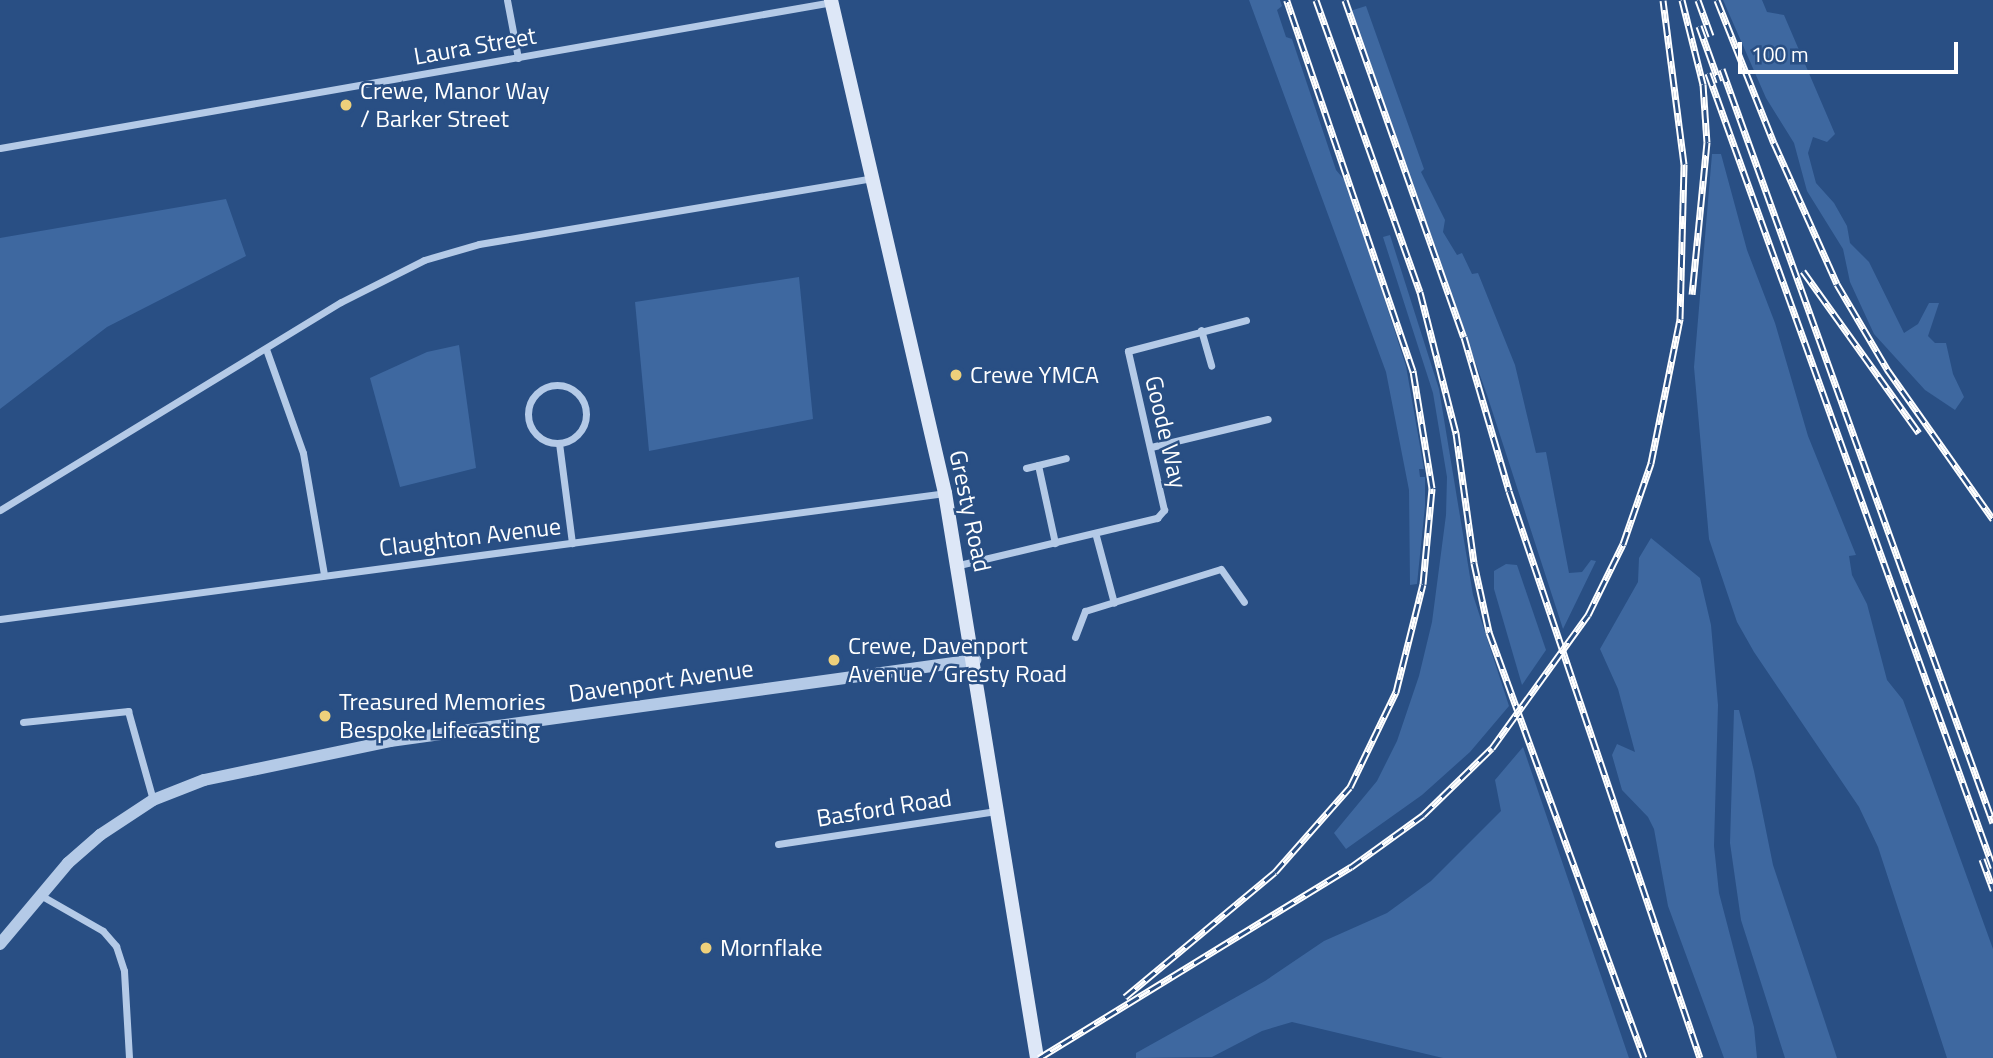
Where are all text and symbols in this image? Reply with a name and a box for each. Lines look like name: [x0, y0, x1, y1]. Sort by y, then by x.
street label: Laura Street: [412, 21, 538, 71]
scale bar: [1741, 28, 1962, 72]
text: 100 m: [1751, 38, 1808, 70]
place label: Crewe, Manor Way / Barker Street: [360, 77, 550, 133]
marker: Crewe, Manor Way / Barker Street: [338, 97, 354, 113]
place label: Crewe YMCA: [970, 361, 1099, 389]
marker: Crewe YMCA: [948, 367, 964, 383]
street label: Goode Way: [1139, 373, 1193, 491]
street label: Gresty Road: [943, 448, 997, 574]
street label: Claughton Avenue: [377, 512, 563, 562]
place label: Crewe, Davenport Avenue / Gresty Road: [848, 632, 1067, 688]
marker: Crewe, Davenport Avenue / Gresty Road: [826, 652, 842, 668]
street label: Davenport Avenue: [567, 654, 755, 708]
place label: Treasured Memories Bespoke Lifecasting: [339, 688, 546, 744]
marker: Treasured Memories Bespoke Lifecasting: [317, 708, 333, 724]
street label: Basford Road: [814, 783, 954, 833]
place label: Mornflake: [720, 934, 823, 962]
marker: Mornflake: [698, 940, 714, 956]

